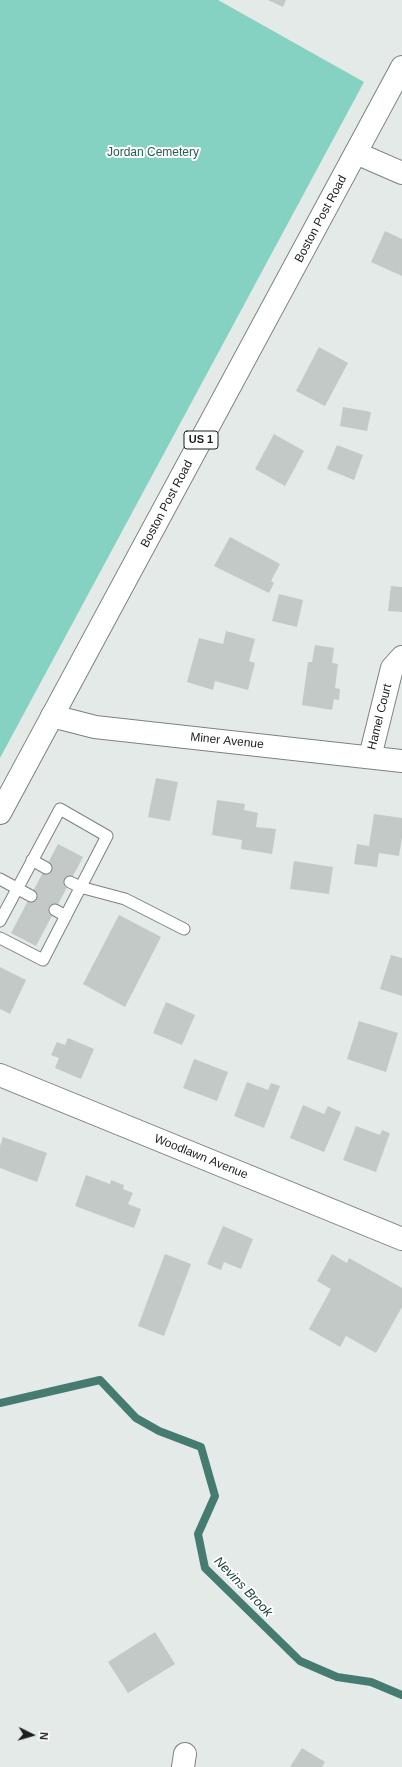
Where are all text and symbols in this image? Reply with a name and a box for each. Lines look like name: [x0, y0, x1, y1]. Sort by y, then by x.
park label: Jordan Cemetery: [107, 146, 199, 160]
street label: Boston Post Road: [292, 173, 350, 265]
road number: US 1: [184, 431, 218, 449]
street label: Boston Post Road: [138, 458, 196, 550]
street label: Hamel Court: [365, 683, 395, 751]
street label: Miner Avenue: [190, 730, 264, 752]
street label: Woodlawn Avenue: [152, 1132, 250, 1182]
water label: Nevins Brook: [211, 1554, 275, 1620]
north arrow: [12, 1715, 52, 1755]
text: N: [38, 1732, 50, 1741]

